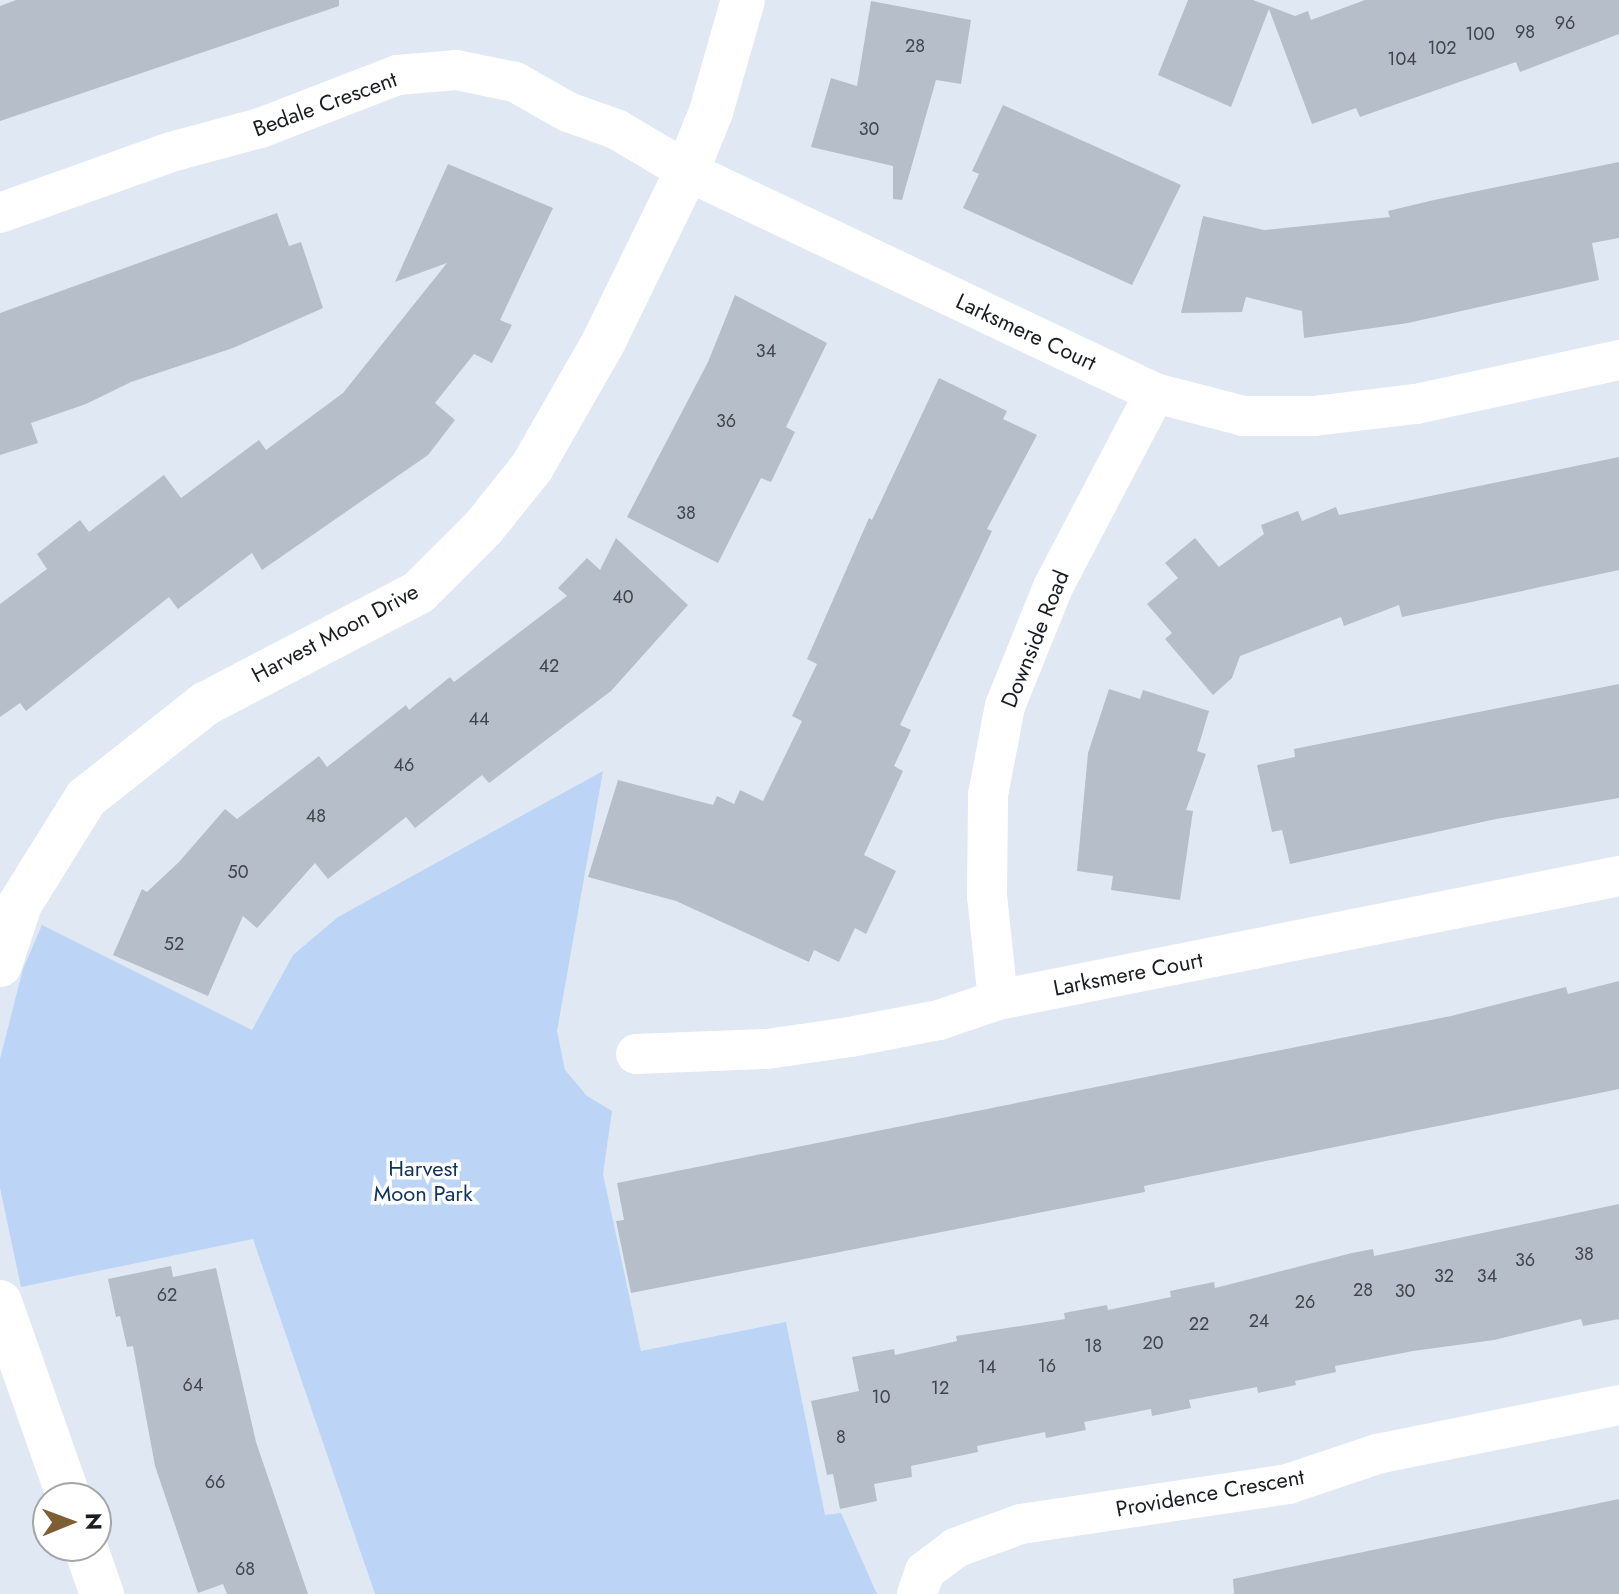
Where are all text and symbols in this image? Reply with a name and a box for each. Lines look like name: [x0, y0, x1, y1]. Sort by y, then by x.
house number: 96: [1555, 12, 1575, 34]
house number: 98: [1515, 21, 1535, 43]
house number: 100: [1465, 23, 1495, 45]
house number: 28: [905, 35, 925, 57]
house number: 102: [1427, 37, 1457, 59]
house number: 104: [1387, 48, 1417, 70]
street label: Bedale Crescent: [250, 66, 400, 142]
house number: 30: [859, 118, 879, 140]
street label: Larksmere Court: [952, 288, 1100, 376]
house number: 34: [756, 340, 776, 362]
house number: 36: [716, 410, 736, 432]
house number: 38: [676, 502, 696, 524]
street label: Downside Road: [995, 567, 1075, 711]
street label: Harvest Moon Drive: [247, 578, 423, 688]
house number: 40: [612, 586, 634, 608]
house number: 42: [539, 655, 559, 677]
house number: 44: [469, 708, 489, 730]
house number: 46: [394, 754, 414, 776]
house number: 48: [306, 805, 326, 827]
house number: 50: [228, 861, 248, 883]
house number: 52: [164, 933, 184, 955]
street label: Larksmere Court: [1051, 947, 1205, 1001]
park label: Harvest Moon Park: [373, 1155, 473, 1206]
house number: 38: [1574, 1243, 1594, 1265]
house number: 36: [1515, 1249, 1535, 1271]
house number: 32: [1434, 1265, 1454, 1287]
house number: 34: [1477, 1265, 1497, 1287]
house number: 28: [1353, 1279, 1373, 1301]
house number: 30: [1395, 1280, 1415, 1302]
house number: 62: [157, 1284, 177, 1306]
house number: 26: [1295, 1291, 1315, 1313]
house number: 24: [1249, 1310, 1269, 1332]
house number: 22: [1189, 1313, 1209, 1335]
house number: 20: [1142, 1332, 1164, 1354]
house number: 18: [1084, 1335, 1102, 1357]
house number: 16: [1038, 1355, 1056, 1377]
house number: 14: [978, 1356, 996, 1378]
house number: 64: [183, 1374, 203, 1396]
house number: 12: [931, 1377, 949, 1399]
house number: 10: [872, 1386, 890, 1408]
house number: 8: [836, 1426, 846, 1448]
street label: Providence Crescent: [1114, 1463, 1306, 1523]
house number: 66: [205, 1471, 225, 1493]
north arrow: [32, 1482, 112, 1562]
text: N: [78, 1513, 110, 1531]
house number: 68: [235, 1558, 255, 1580]

